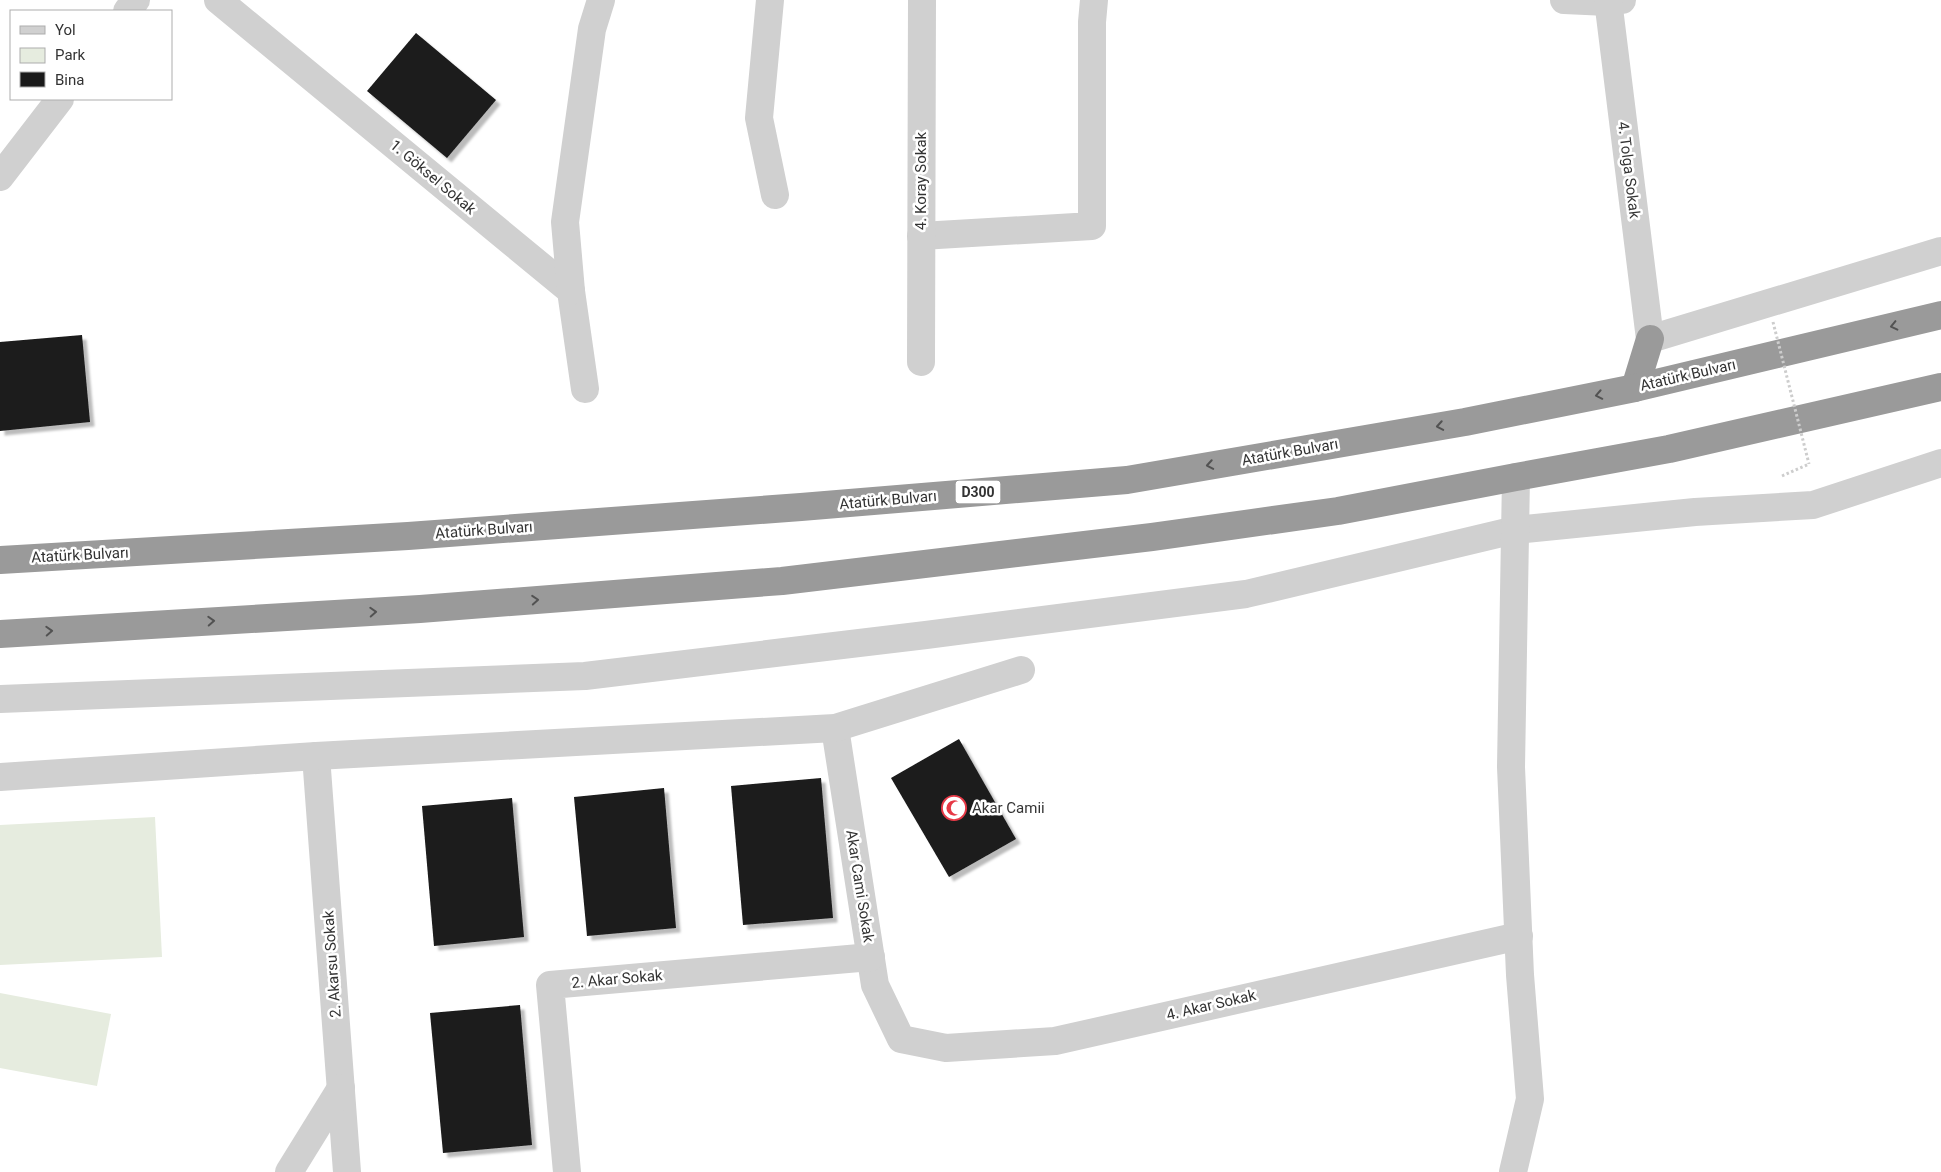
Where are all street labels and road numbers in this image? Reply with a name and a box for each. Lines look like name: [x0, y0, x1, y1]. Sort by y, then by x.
street label: 4. Tolga Sokak: [1614, 121, 1644, 220]
street label: 4. Koray Sokak: [912, 131, 930, 230]
street label: 1. Göksel Sokak: [386, 136, 480, 218]
street label: Atatürk Bulvarı: [1638, 355, 1738, 395]
street label: Atatürk Bulvarı: [1240, 435, 1340, 469]
road number: D300: [956, 481, 1000, 504]
street label: Atatürk Bulvarı: [839, 487, 937, 513]
street label: Atatürk Bulvarı: [435, 518, 533, 542]
street label: Atatürk Bulvarı: [31, 543, 129, 567]
street label: Akar Cami Sokak: [842, 828, 878, 944]
street label: 2. Akarsu Sokak: [319, 909, 345, 1018]
street label: 2. Akar Sokak: [571, 966, 664, 992]
street label: 4. Akar Sokak: [1164, 986, 1258, 1024]

